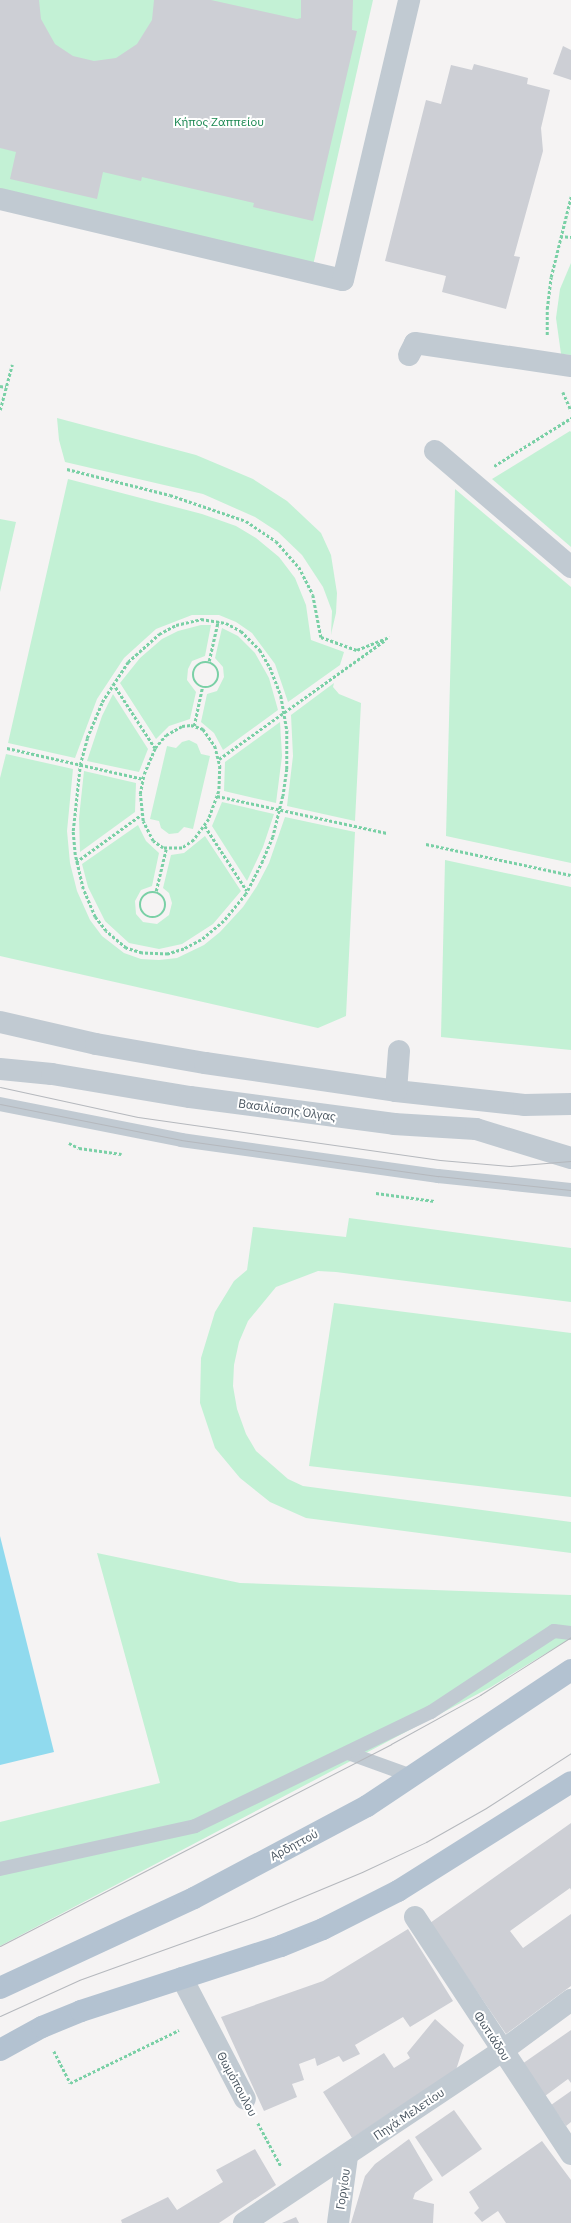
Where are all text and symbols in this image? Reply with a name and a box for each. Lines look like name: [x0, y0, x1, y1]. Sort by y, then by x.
park label: Κήπος Ζαππείου: [174, 115, 264, 129]
street label: Βασιλίσσης Όλγας: [237, 1096, 337, 1124]
street label: Αρδηττού: [267, 1826, 321, 1864]
street label: Φωτιάδου: [471, 2009, 513, 2063]
street label: Θωμόπουλου: [214, 2049, 260, 2119]
street label: Πηγά Μελετίου: [371, 2085, 447, 2143]
street label: Γοργίου: [333, 2168, 353, 2210]

